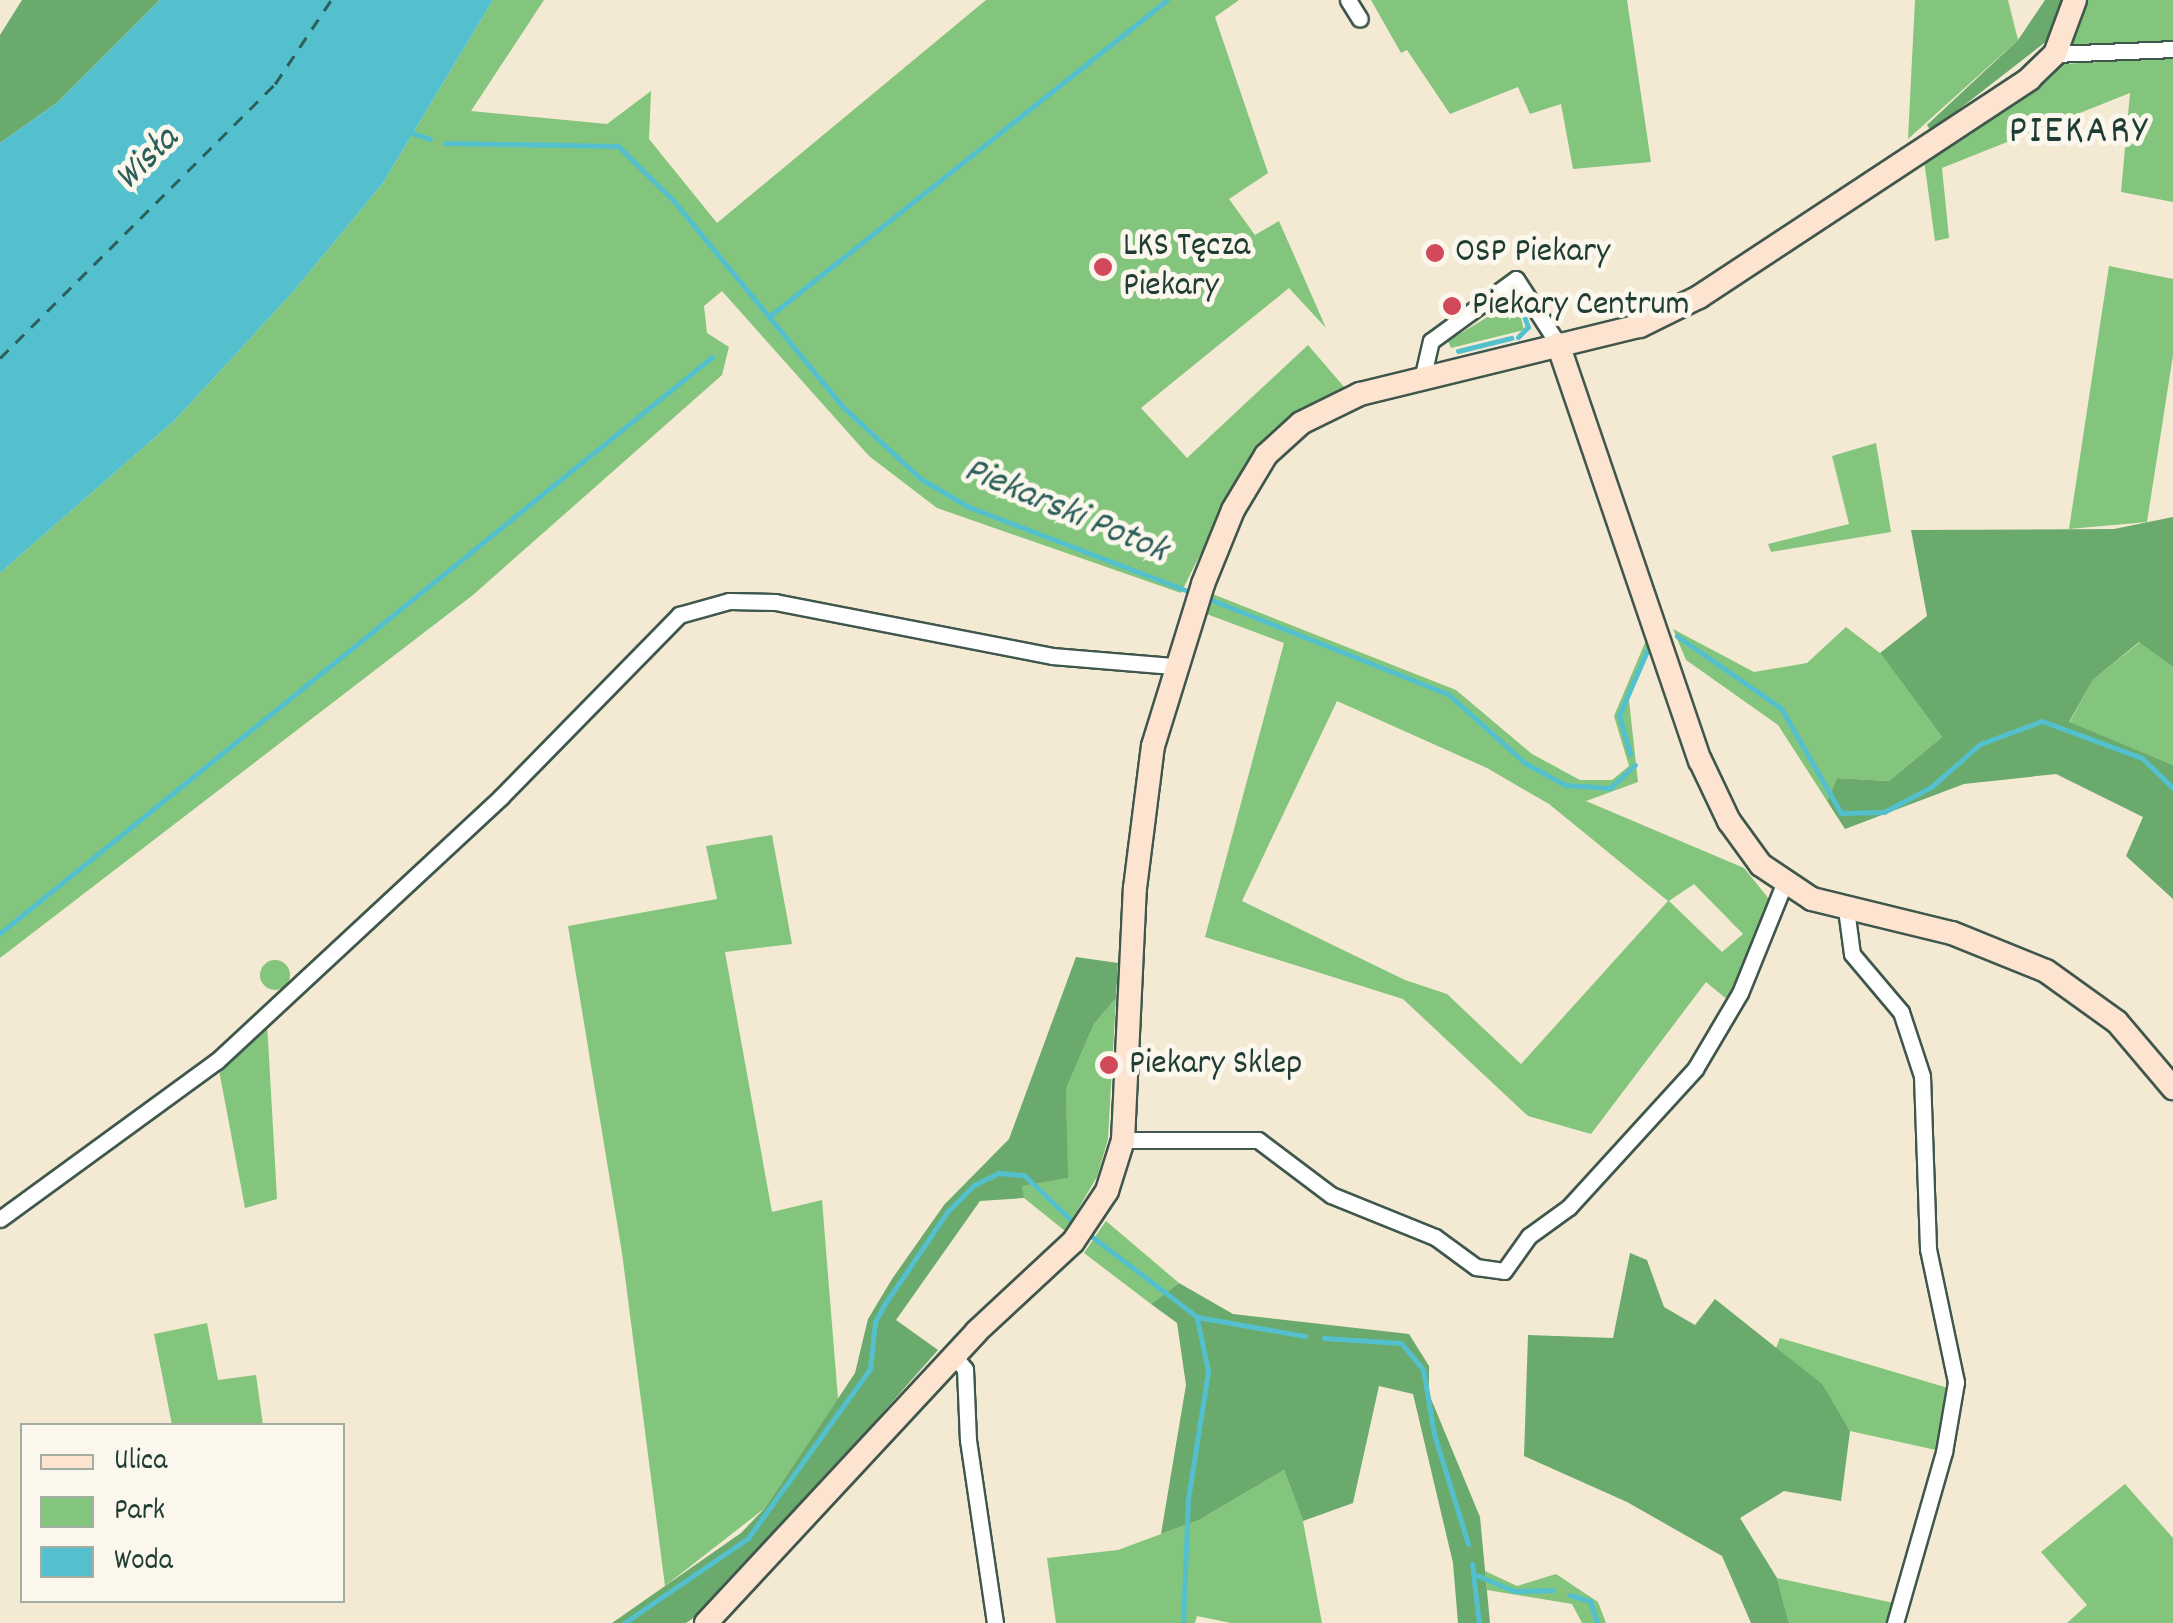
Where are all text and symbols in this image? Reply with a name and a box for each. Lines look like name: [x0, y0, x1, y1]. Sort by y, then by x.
district label: PIEKARY: [2009, 110, 2149, 158]
water label: Wisła: [106, 118, 190, 202]
place label: LKS Tęcza Piekary: [1123, 226, 1250, 308]
place label: OSP Piekary: [1455, 232, 1610, 274]
marker: OSP Piekary: [1424, 242, 1446, 264]
marker: LKS Tęcza Piekary: [1092, 256, 1114, 278]
place label: Piekary Centrum: [1472, 285, 1690, 327]
marker: Piekary Centrum: [1441, 295, 1463, 317]
water label: Piekarski Potok: [957, 449, 1173, 575]
place label: Piekary Sklep: [1129, 1044, 1302, 1086]
marker: Piekary Sklep: [1098, 1054, 1120, 1076]
legend: [20, 1423, 345, 1603]
text: Ulica: [114, 1441, 167, 1484]
text: Park: [114, 1491, 165, 1534]
text: Woda: [114, 1541, 173, 1584]

